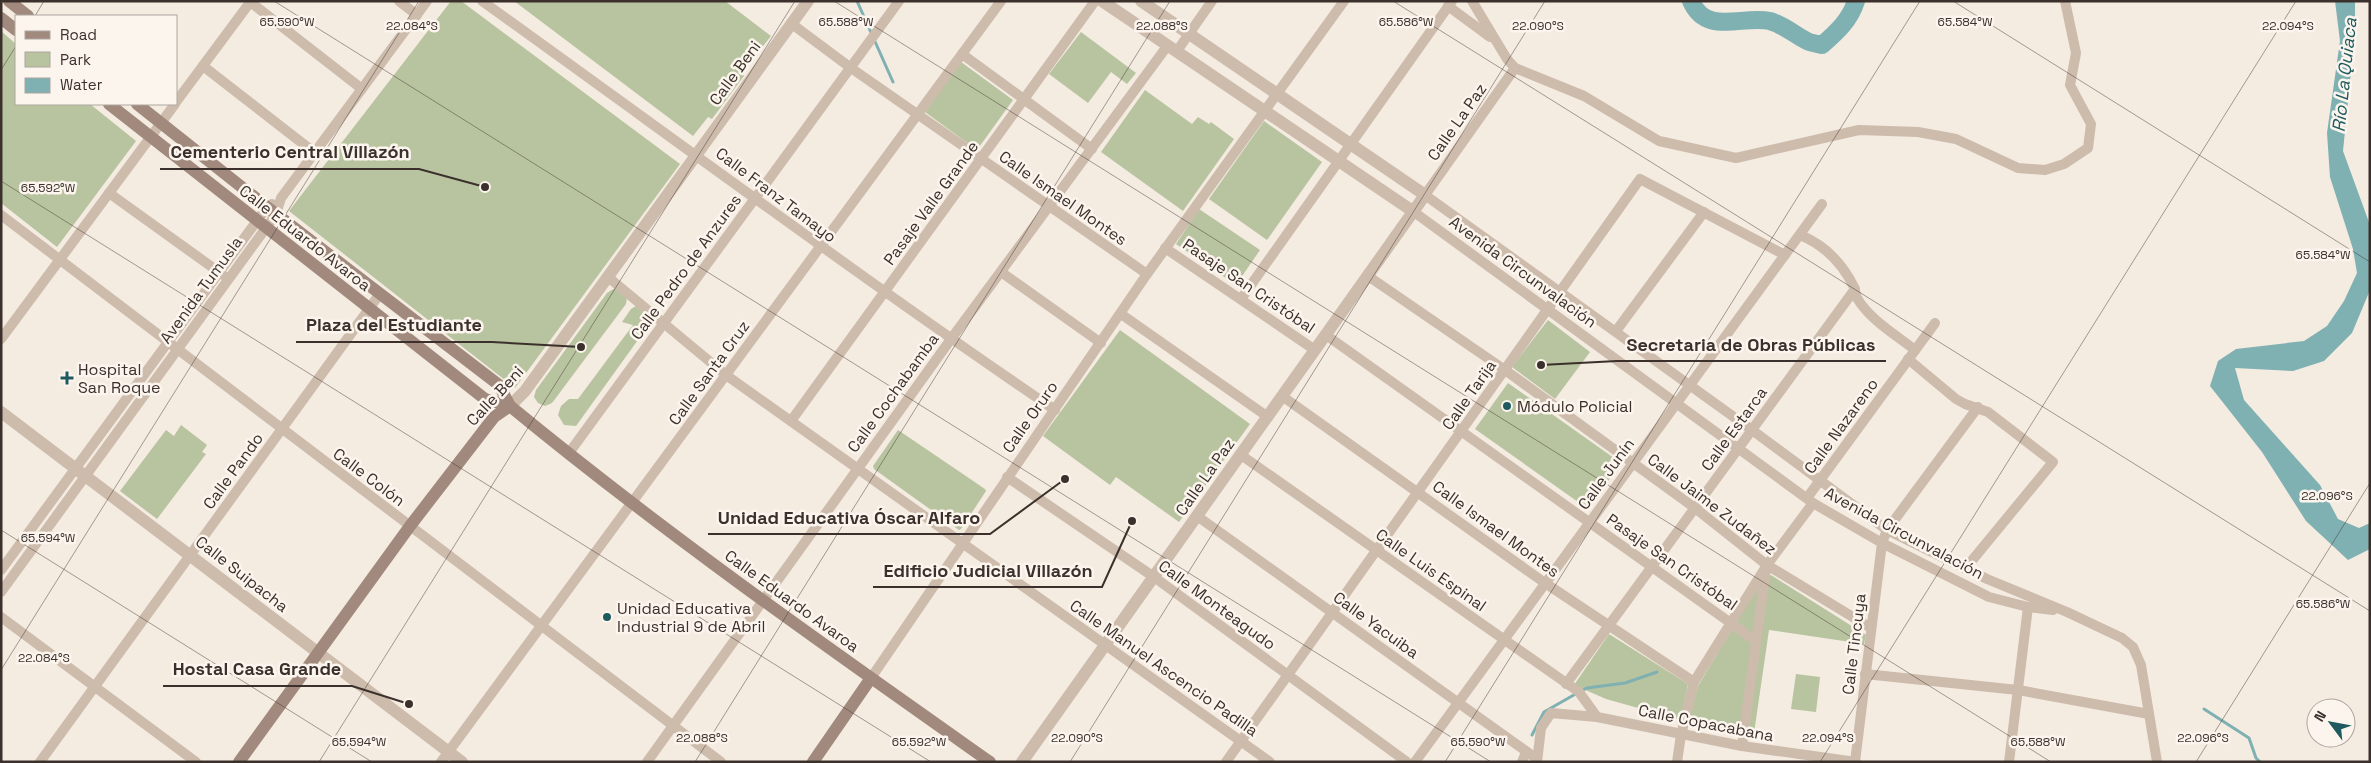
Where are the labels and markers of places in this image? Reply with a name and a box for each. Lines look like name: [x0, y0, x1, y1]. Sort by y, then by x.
callout: Cementerio Central Villazón: [160, 136, 419, 169]
callout: Plaza del Estudiante: [296, 309, 492, 342]
callout: Secretaria de Obras Públicas: [1617, 328, 1886, 361]
place label: Hospital San Roque: [78, 359, 160, 398]
marker: Hospital San Roque: [60, 371, 74, 385]
place label: Módulo Policial: [1517, 396, 1632, 417]
marker: Módulo Policial: [1501, 400, 1513, 412]
callout: Unidad Educativa Óscar Alfaro: [708, 501, 990, 534]
callout: Edificio Judicial Villazón: [873, 554, 1102, 587]
place label: Unidad Educativa Industrial 9 de Abril: [617, 598, 765, 637]
marker: Unidad Educativa Industrial 9 de Abril: [601, 611, 613, 623]
callout: Hostal Casa Grande: [163, 653, 352, 686]

